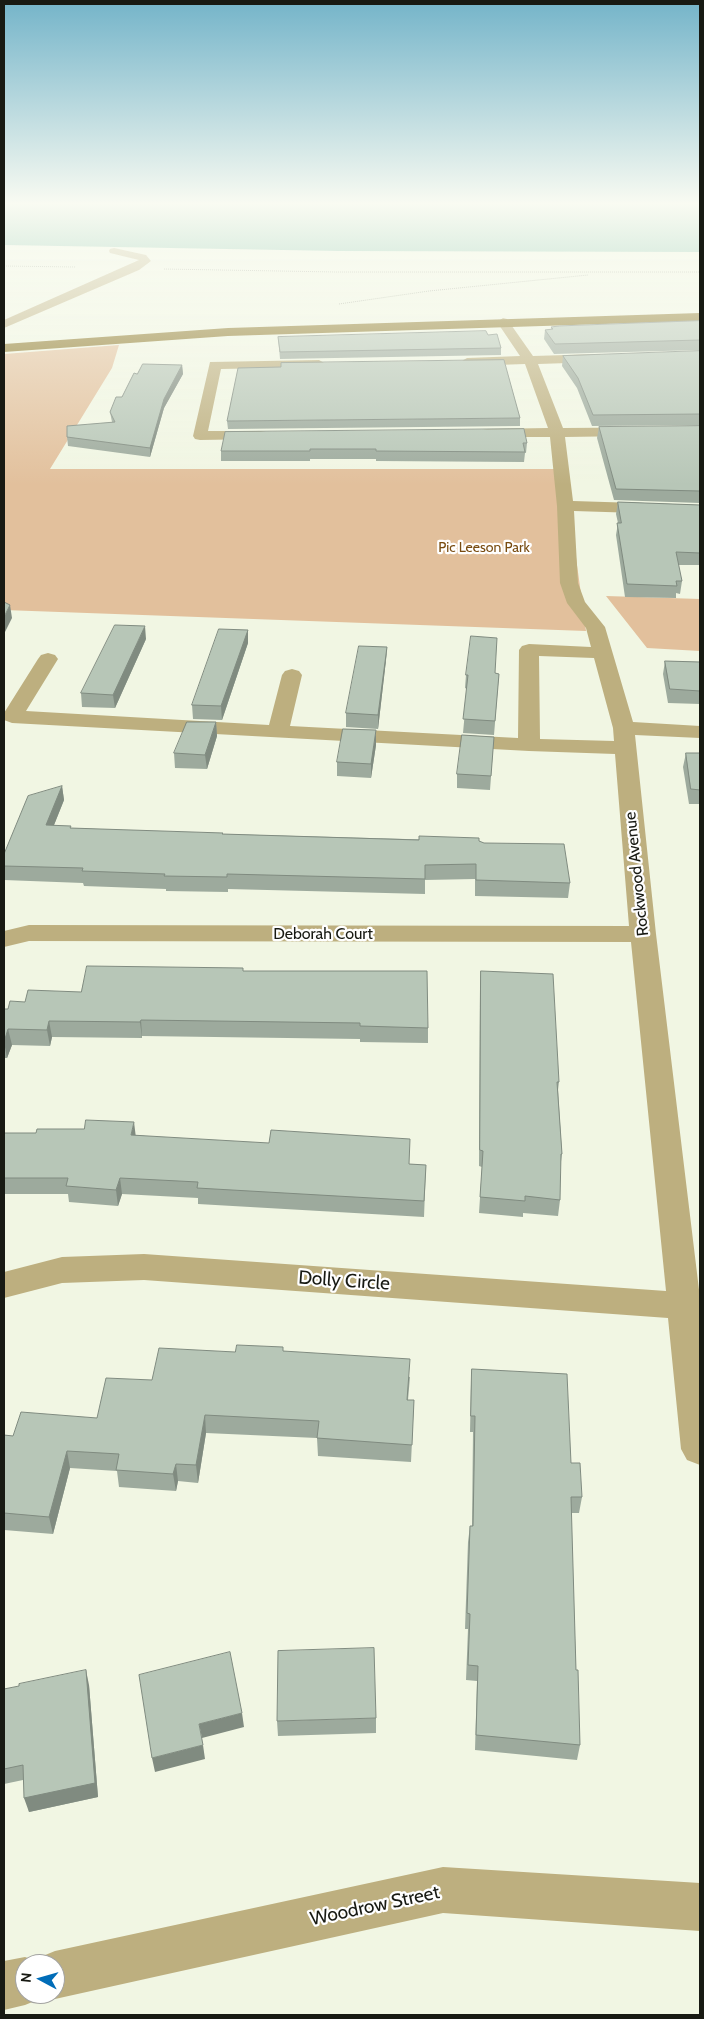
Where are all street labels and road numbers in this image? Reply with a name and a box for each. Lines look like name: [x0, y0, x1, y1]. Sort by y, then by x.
street label: Rockwood Avenue: [621, 811, 653, 937]
street label: Deborah Court: [273, 924, 373, 944]
street label: Dolly Circle: [297, 1266, 391, 1296]
street label: Woodrow Street: [308, 1881, 442, 1931]

